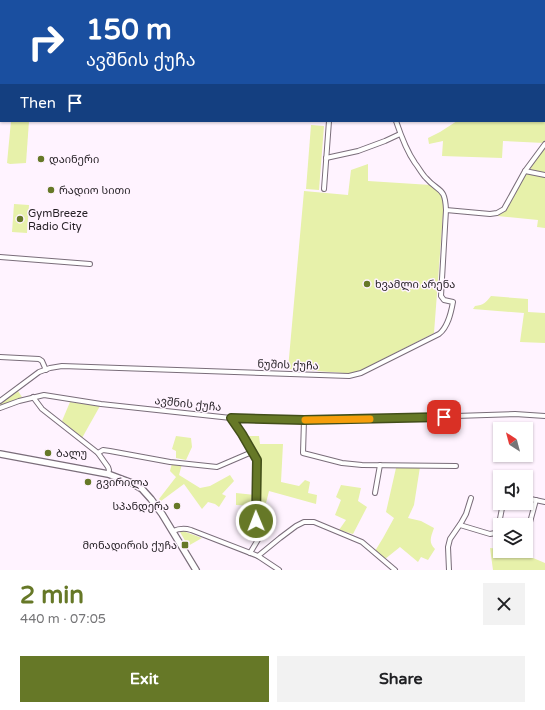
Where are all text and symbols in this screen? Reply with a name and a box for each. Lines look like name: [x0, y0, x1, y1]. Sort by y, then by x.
text: 150 m: [86, 13, 172, 47]
icon: right: [20, 16, 72, 68]
text: ავშნის ქუჩა: [86, 49, 196, 71]
icon: arrive: [64, 92, 86, 114]
text: Then: [20, 94, 56, 112]
place label: დაინერი: [49, 153, 99, 166]
marker: დაინერი: [36, 154, 46, 164]
place label: რადიო სითი: [59, 184, 131, 197]
marker: რადიო სითი: [46, 185, 56, 195]
place label: GymBreeze Radio City: [28, 207, 88, 233]
marker: GymBreeze Radio City: [15, 214, 25, 224]
place label: ხვამლი არენა: [375, 278, 455, 291]
marker: ხვამლი არენა: [362, 279, 372, 289]
street label: ნუშის ქუჩა: [257, 357, 319, 373]
street label: ავშნის ქუჩა: [154, 394, 222, 414]
pin: [427, 400, 461, 434]
icon: arrive: [433, 406, 455, 428]
north arrow: [493, 422, 533, 462]
map controls: [493, 422, 533, 558]
place label: ბალუ: [56, 447, 87, 460]
marker: ბალუ: [43, 448, 53, 458]
button: sound: [493, 470, 533, 510]
place label: გვირილა: [96, 476, 148, 489]
marker: გვირილა: [83, 477, 93, 487]
place label: სპანდერა: [112, 500, 169, 513]
position arrow: [235, 500, 277, 542]
marker: სპანდერა: [172, 501, 182, 511]
button: layers: [493, 518, 533, 558]
place label: მონადირის ქუჩა: [82, 539, 177, 552]
marker: მონადირის ქუჩა: [180, 540, 190, 550]
text: 2 min: [20, 581, 84, 610]
button: close: [483, 583, 525, 625]
text: 440 m · 07:05: [20, 611, 106, 627]
button: Exit: [20, 656, 269, 702]
button: Share: [277, 656, 525, 702]

